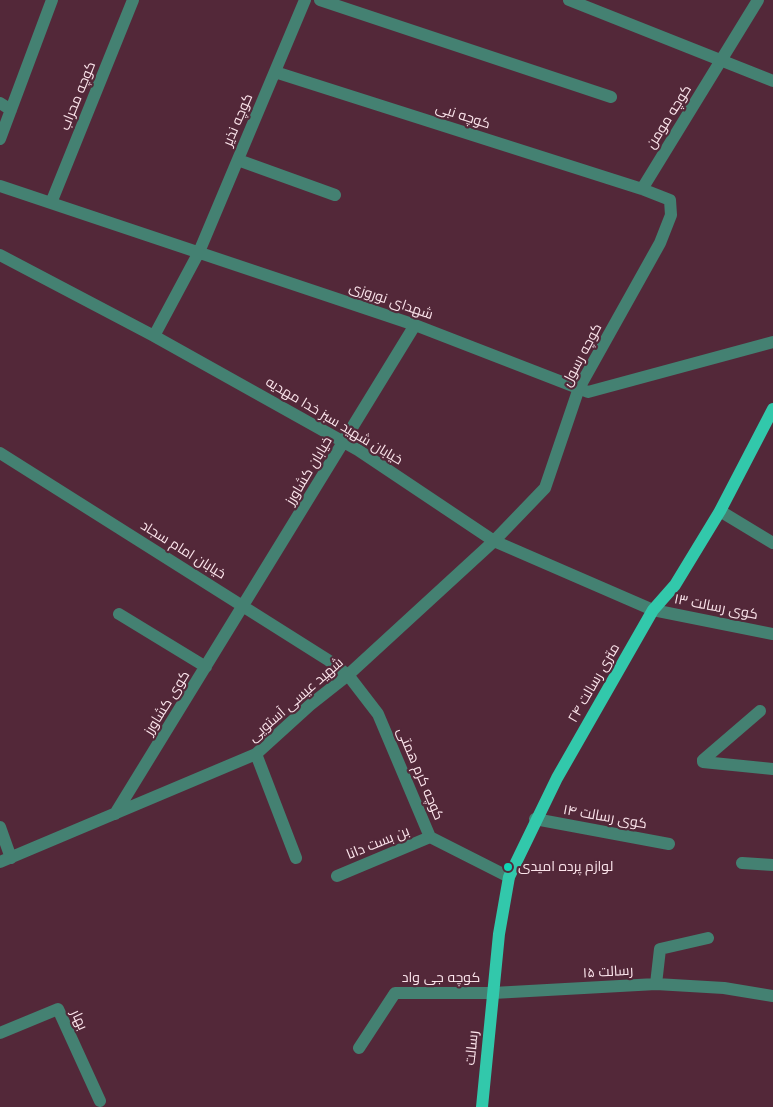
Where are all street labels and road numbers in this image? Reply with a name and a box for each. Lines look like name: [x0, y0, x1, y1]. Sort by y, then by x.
street label: کوچه محراب: [57, 59, 99, 133]
street label: کوچه مومن: [643, 82, 695, 152]
street label: کوچه نذیر: [219, 91, 257, 149]
street label: کوچه نبی: [433, 99, 493, 133]
street label: شهدای نوروزی: [347, 279, 435, 323]
street label: کوچه رسول: [558, 321, 606, 389]
street label: خیابان شهید سبز خدا مهدیه: [262, 373, 406, 469]
street label: خیابان کشاورز: [282, 434, 336, 508]
street label: خیابان امام سجاد: [137, 517, 229, 583]
street label: کوی رسالت ۱۳: [673, 591, 759, 623]
street label: ۲۴ متری رسالت: [565, 640, 623, 726]
street label: شهید عیسی آستویی: [245, 654, 347, 746]
street label: کوی کشاورز: [141, 668, 193, 738]
street label: کوچه کرم همتی: [393, 725, 447, 823]
street label: کوی رسالت ۱۴: [562, 801, 648, 833]
street label: بن بست دانا: [344, 823, 412, 863]
street label: رسالت ۱۵: [582, 962, 634, 982]
street label: کوچه جی واد: [402, 970, 480, 986]
street label: بهار: [67, 1007, 91, 1033]
street label: رسالت: [462, 1030, 482, 1066]

